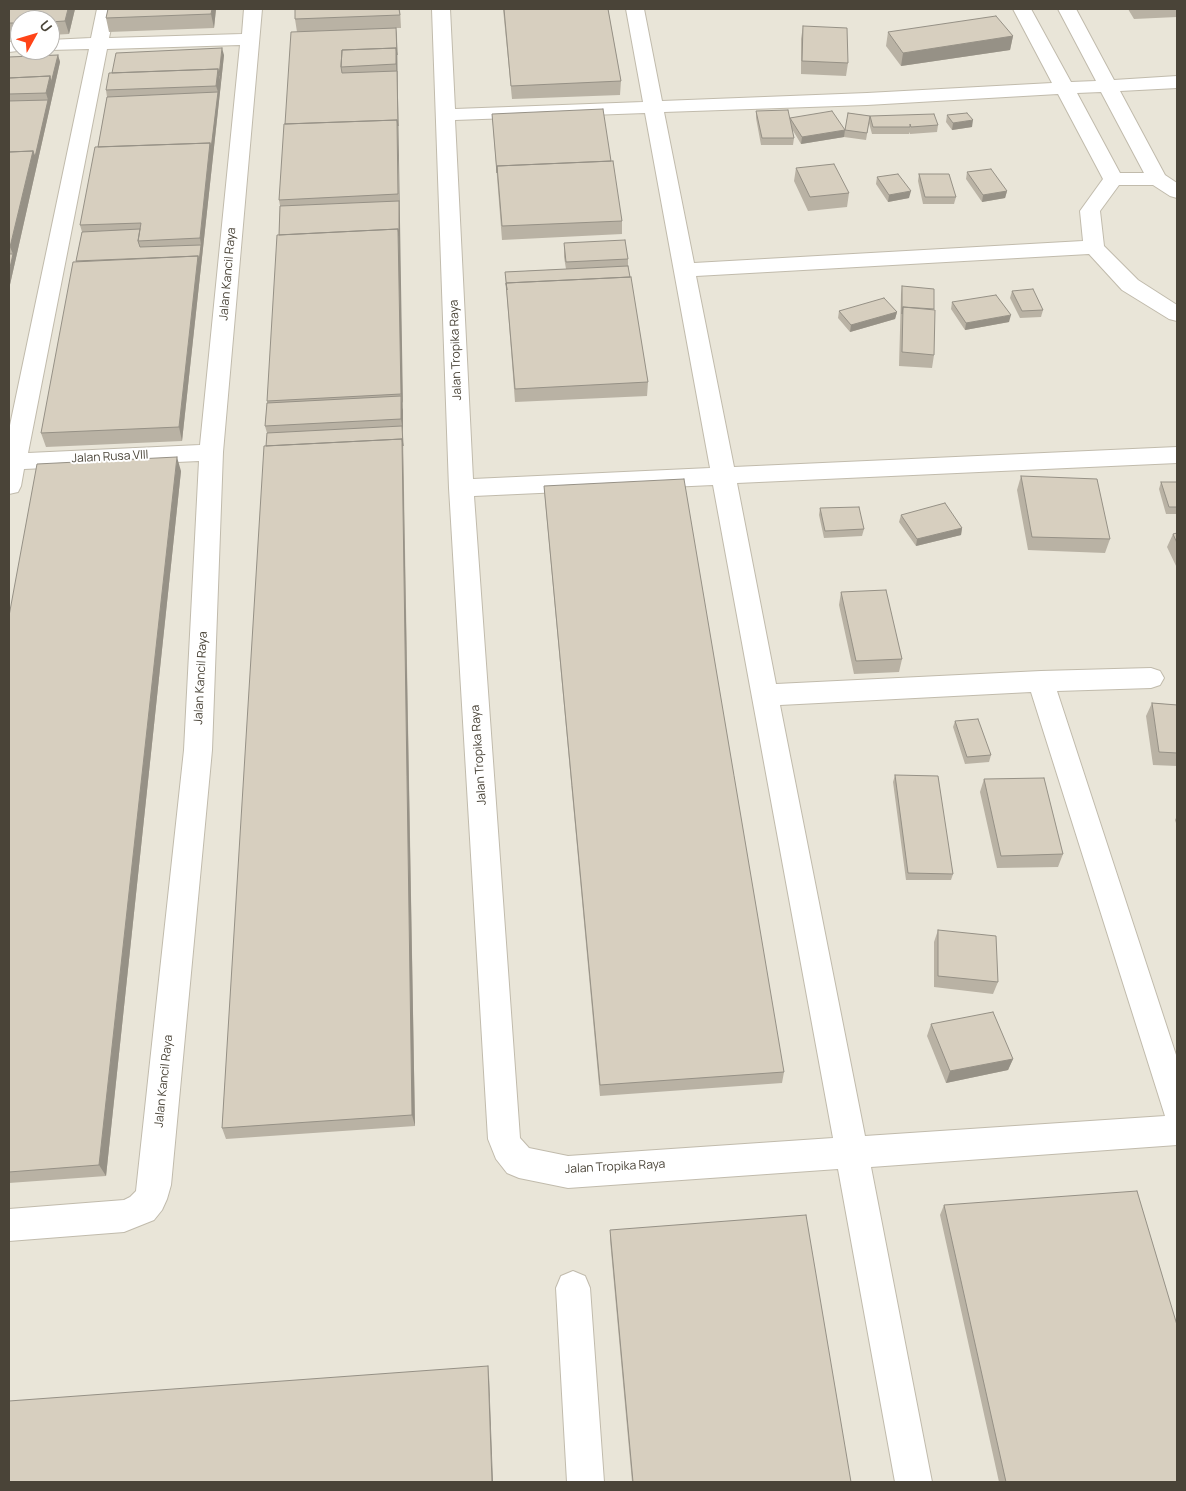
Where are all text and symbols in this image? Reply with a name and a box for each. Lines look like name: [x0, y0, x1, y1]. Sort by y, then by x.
north arrow: [10, 10, 60, 60]
text: U: [36, 16, 57, 36]
street label: Jalan Kancil Raya: [217, 227, 239, 321]
street label: Jalan Tropika Raya: [447, 299, 465, 401]
street label: Jalan Rusa VIII: [71, 448, 149, 466]
street label: Jalan Kancil Raya: [191, 631, 211, 725]
street label: Jalan Tropika Raya: [468, 704, 490, 806]
street label: Jalan Kancil Raya: [152, 1034, 176, 1128]
street label: Jalan Tropika Raya: [564, 1157, 666, 1177]

